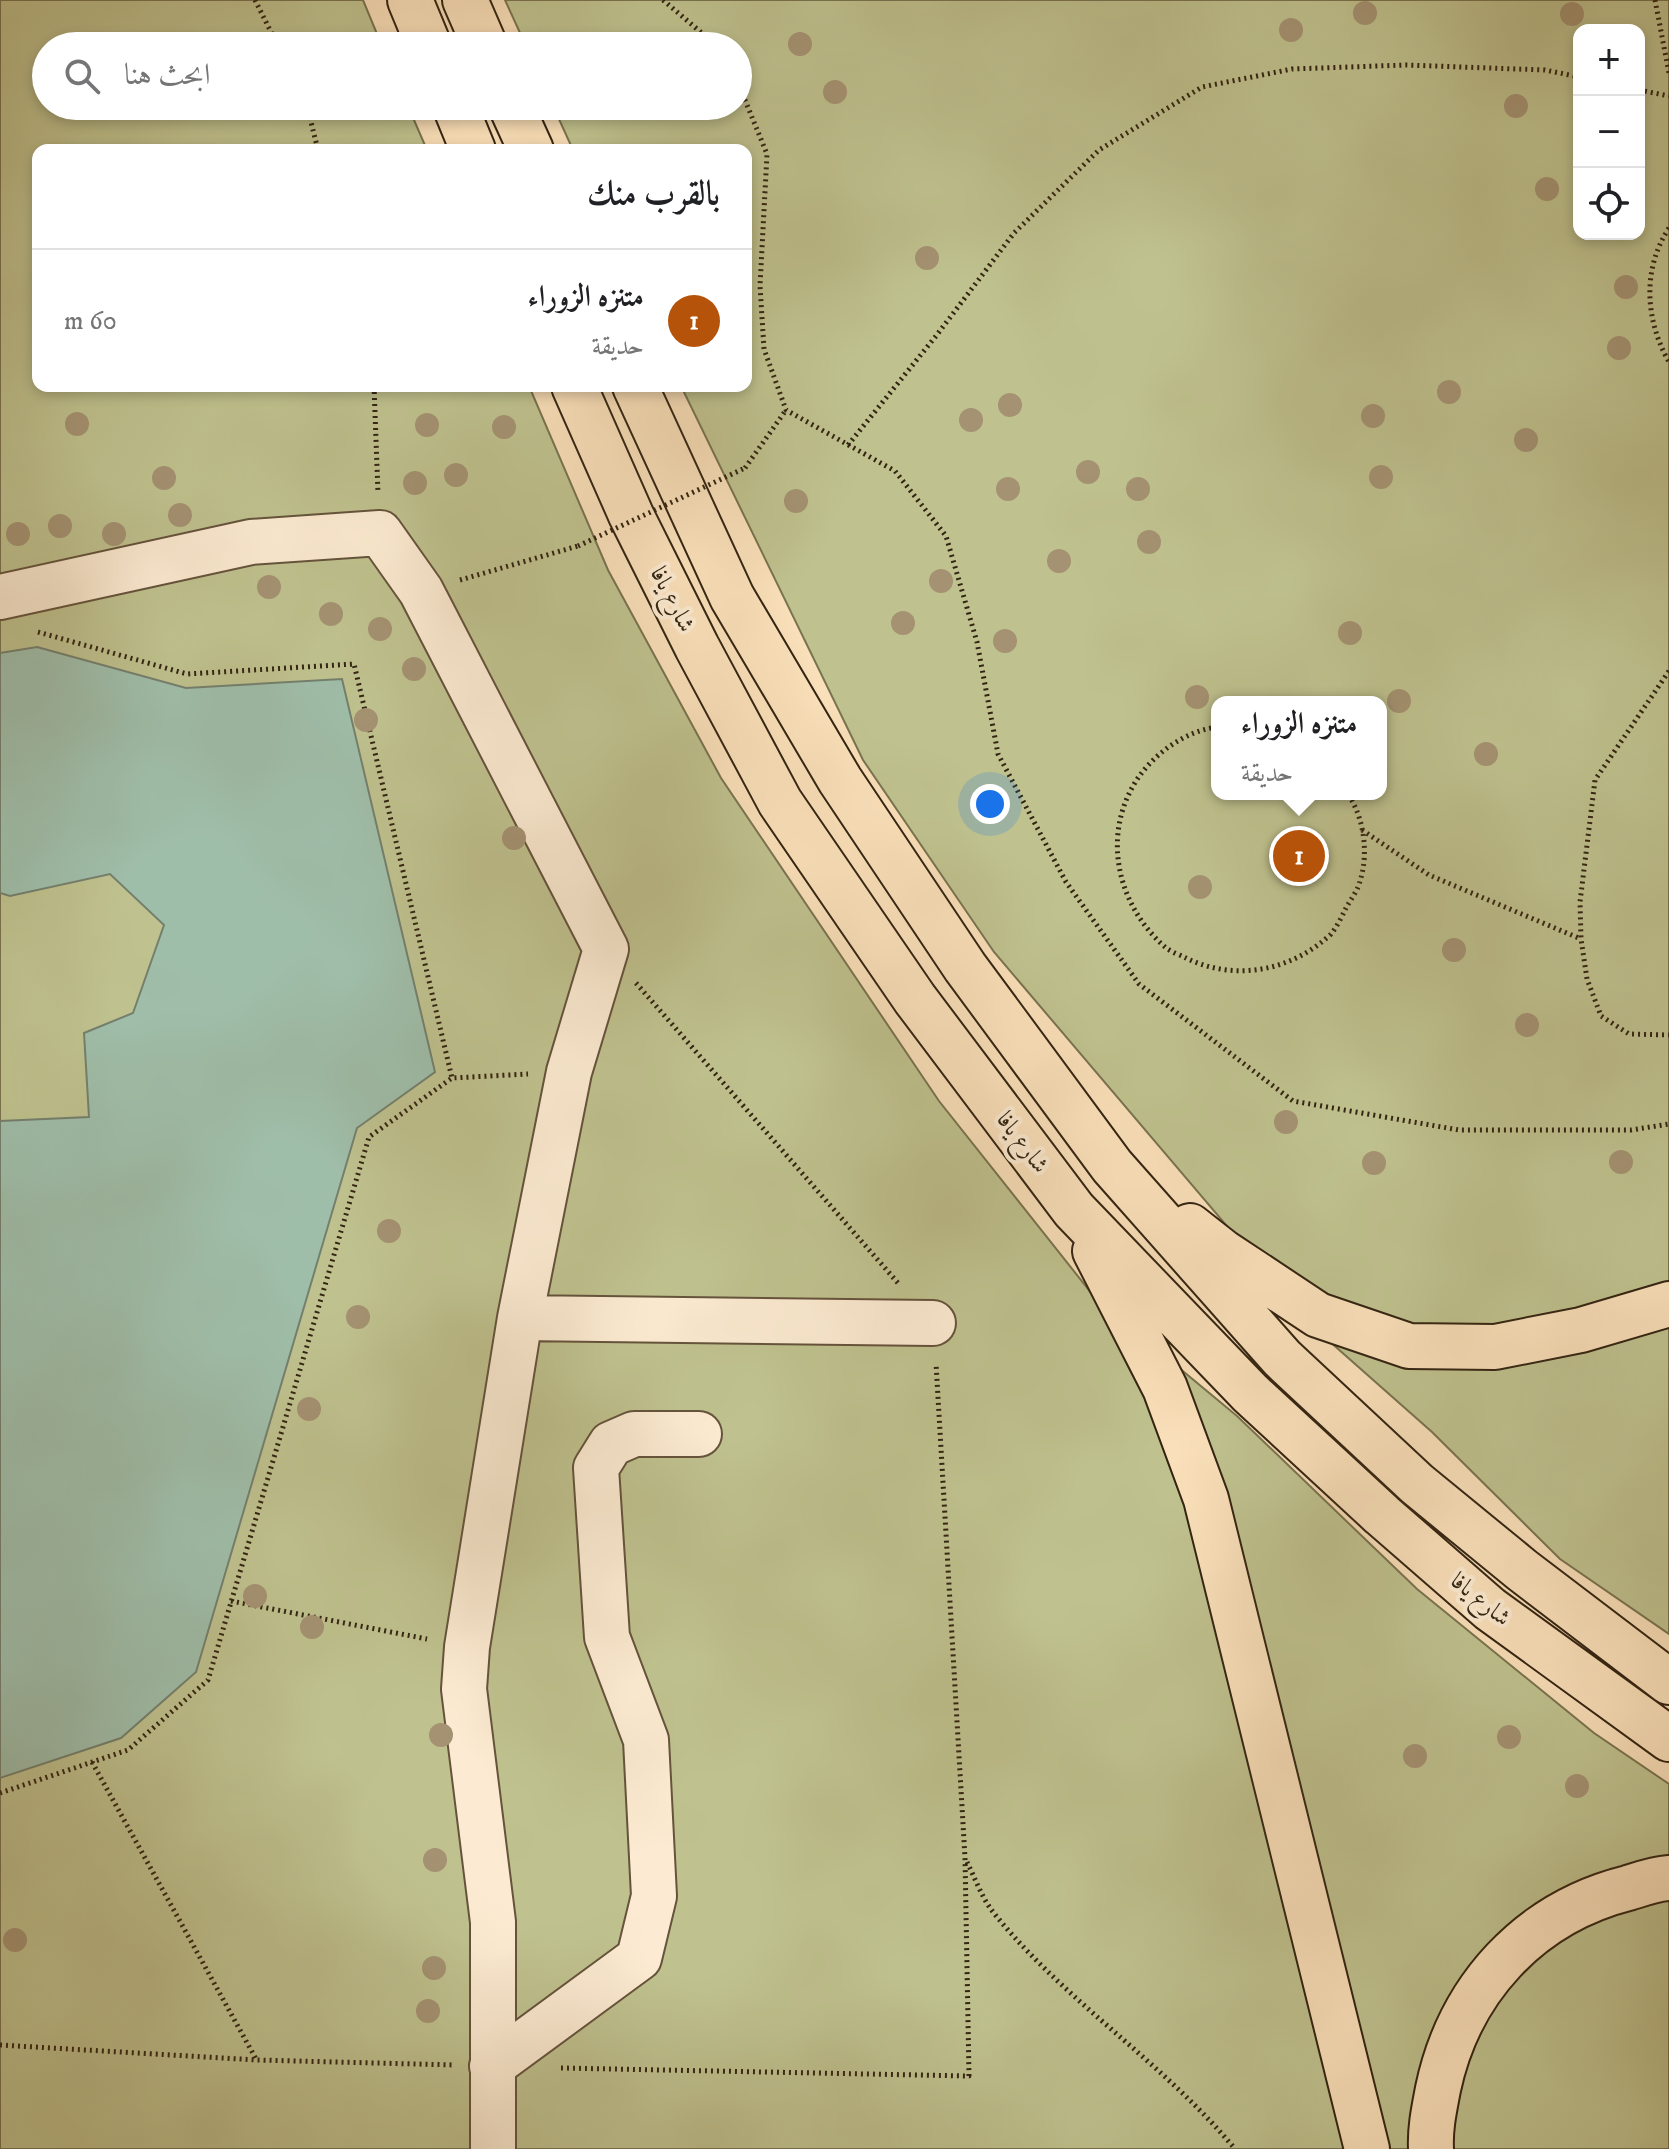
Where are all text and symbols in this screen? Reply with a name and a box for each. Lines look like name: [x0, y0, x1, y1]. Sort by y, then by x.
map controls: [1573, 24, 1645, 240]
button: +: [1573, 24, 1645, 96]
search box: [32, 32, 752, 120]
icon: search: [60, 54, 104, 98]
text: ابحث هنا: [124, 57, 210, 94]
button: −: [1573, 96, 1645, 168]
button: locate: [1573, 168, 1645, 240]
text: بالقرب منك: [587, 173, 720, 215]
text: متنزه الزوراء: [527, 279, 644, 316]
text: 60 m: [64, 305, 117, 338]
text: 1: [689, 305, 699, 338]
text: حديقة: [591, 330, 644, 363]
street label: شارع يافا: [639, 562, 701, 639]
popup: [1211, 696, 1387, 800]
text: متنزه الزوراء: [1241, 706, 1357, 743]
text: حديقة: [1241, 757, 1293, 790]
your location: [970, 784, 1010, 824]
pin: 1: [1273, 826, 1325, 886]
street label: شارع يافا: [986, 1106, 1055, 1182]
street label: شارع يافا: [1441, 1566, 1517, 1636]

